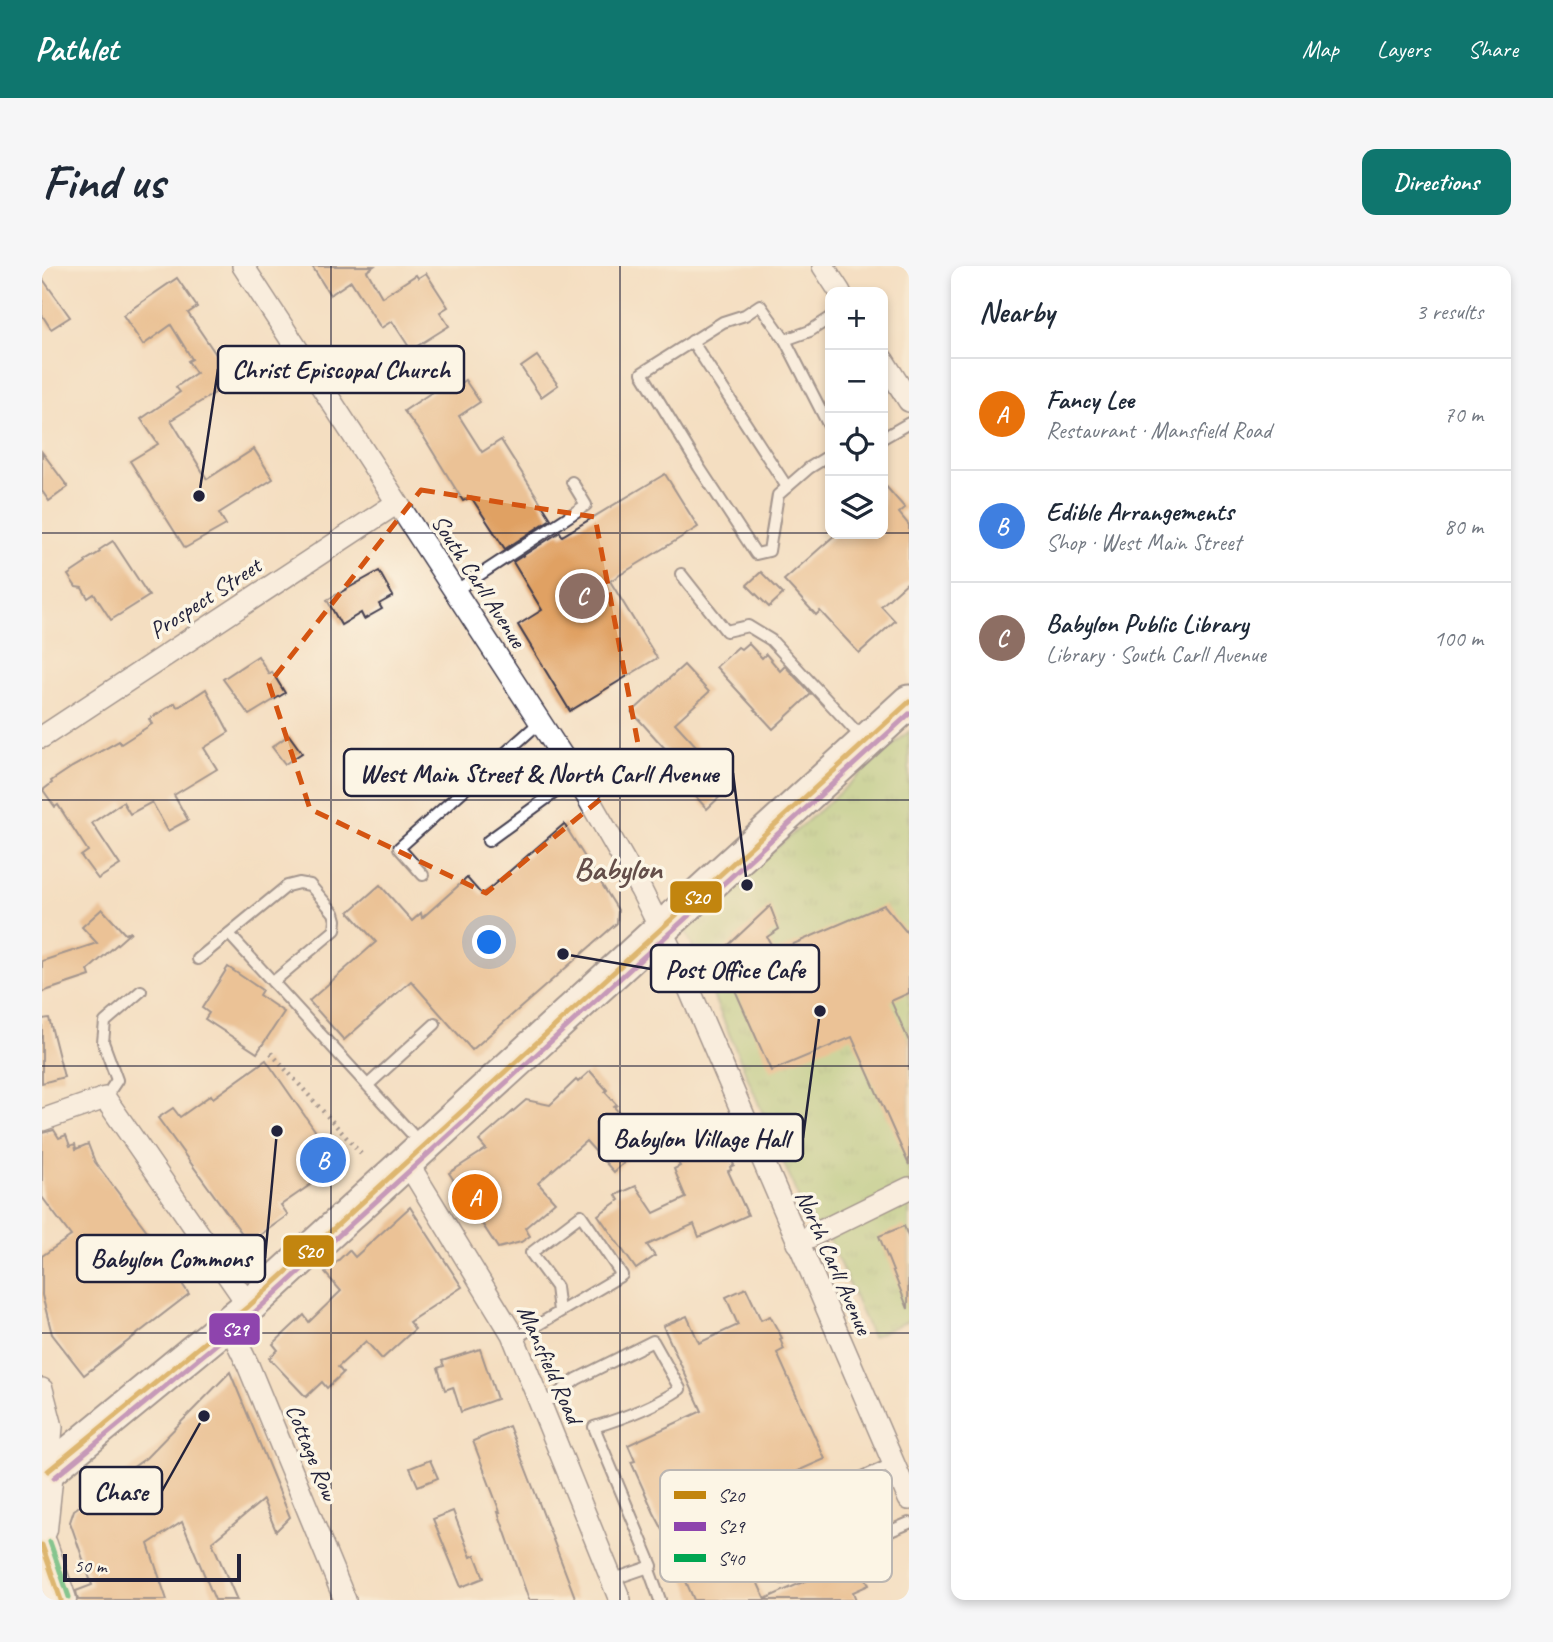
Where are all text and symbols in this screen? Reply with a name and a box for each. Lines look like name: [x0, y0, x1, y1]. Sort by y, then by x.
text: Pathlet: [35, 28, 118, 70]
text: Map: [1302, 34, 1339, 64]
text: Layers: [1377, 34, 1430, 64]
text: Share: [1468, 34, 1518, 64]
button: Directions: [1362, 149, 1511, 215]
text: Find us: [42, 151, 164, 213]
map controls: [825, 287, 888, 539]
button: +: [825, 287, 888, 350]
text: Nearby: [979, 293, 1055, 331]
text: 3 results: [1416, 297, 1483, 326]
callout: Christ Episcopal Church: [218, 346, 464, 393]
button: −: [825, 350, 888, 413]
text: Christ Episcopal Church: [232, 353, 452, 386]
text: Fancy Lee: [1046, 383, 1134, 416]
text: A: [996, 400, 1008, 429]
text: 70 m: [1444, 400, 1483, 429]
button: locate: [825, 413, 888, 476]
text: Restaurant · Mansfield Road: [1046, 416, 1271, 445]
button: layers: [825, 476, 888, 539]
text: Edible Arrangements: [1046, 495, 1234, 528]
street label: South Carll Avenue: [425, 509, 534, 655]
text: B: [996, 512, 1008, 541]
text: 80 m: [1444, 512, 1483, 541]
text: Shop · West Main Street: [1046, 528, 1241, 557]
street label: Prospect Street: [143, 550, 268, 645]
pin: C: [559, 570, 605, 622]
text: Babylon Public Library: [1046, 607, 1248, 640]
text: C: [997, 624, 1007, 653]
text: 100 m: [1434, 624, 1483, 653]
text: Library · South Carll Avenue: [1046, 640, 1266, 669]
callout: West Main Street & North Carll Avenue: [344, 749, 733, 796]
text: West Main Street & North Carll Avenue: [360, 757, 721, 790]
district label: Babylon: [574, 848, 663, 889]
line badge: S20: [669, 880, 723, 914]
text: S20: [683, 886, 712, 910]
your location: [472, 925, 506, 959]
callout: Post Office Cafe: [651, 945, 819, 992]
text: Post Office Cafe: [665, 953, 807, 986]
callout: Babylon Village Hall: [599, 1114, 803, 1161]
text: Babylon Village Hall: [613, 1122, 794, 1155]
pin: B: [300, 1134, 346, 1186]
pin: A: [452, 1171, 498, 1223]
street label: North Carll Avenue: [789, 1185, 880, 1341]
line badge: S20: [282, 1234, 335, 1268]
callout: Babylon Commons: [77, 1235, 265, 1282]
text: S20: [296, 1240, 325, 1264]
text: Babylon Commons: [91, 1242, 254, 1275]
street label: Mansfield Road: [511, 1300, 591, 1431]
line badge: S29: [208, 1312, 261, 1346]
text: S29: [222, 1318, 251, 1342]
street label: Cottage Row: [279, 1400, 345, 1506]
callout: Chase: [80, 1467, 162, 1514]
legend: [660, 1470, 892, 1582]
text: Chase: [94, 1475, 150, 1508]
text: S20: [718, 1484, 746, 1508]
text: S29: [718, 1515, 746, 1539]
text: S40: [718, 1547, 746, 1571]
scale bar: [63, 1551, 242, 1583]
text: 50 m: [74, 1554, 106, 1578]

